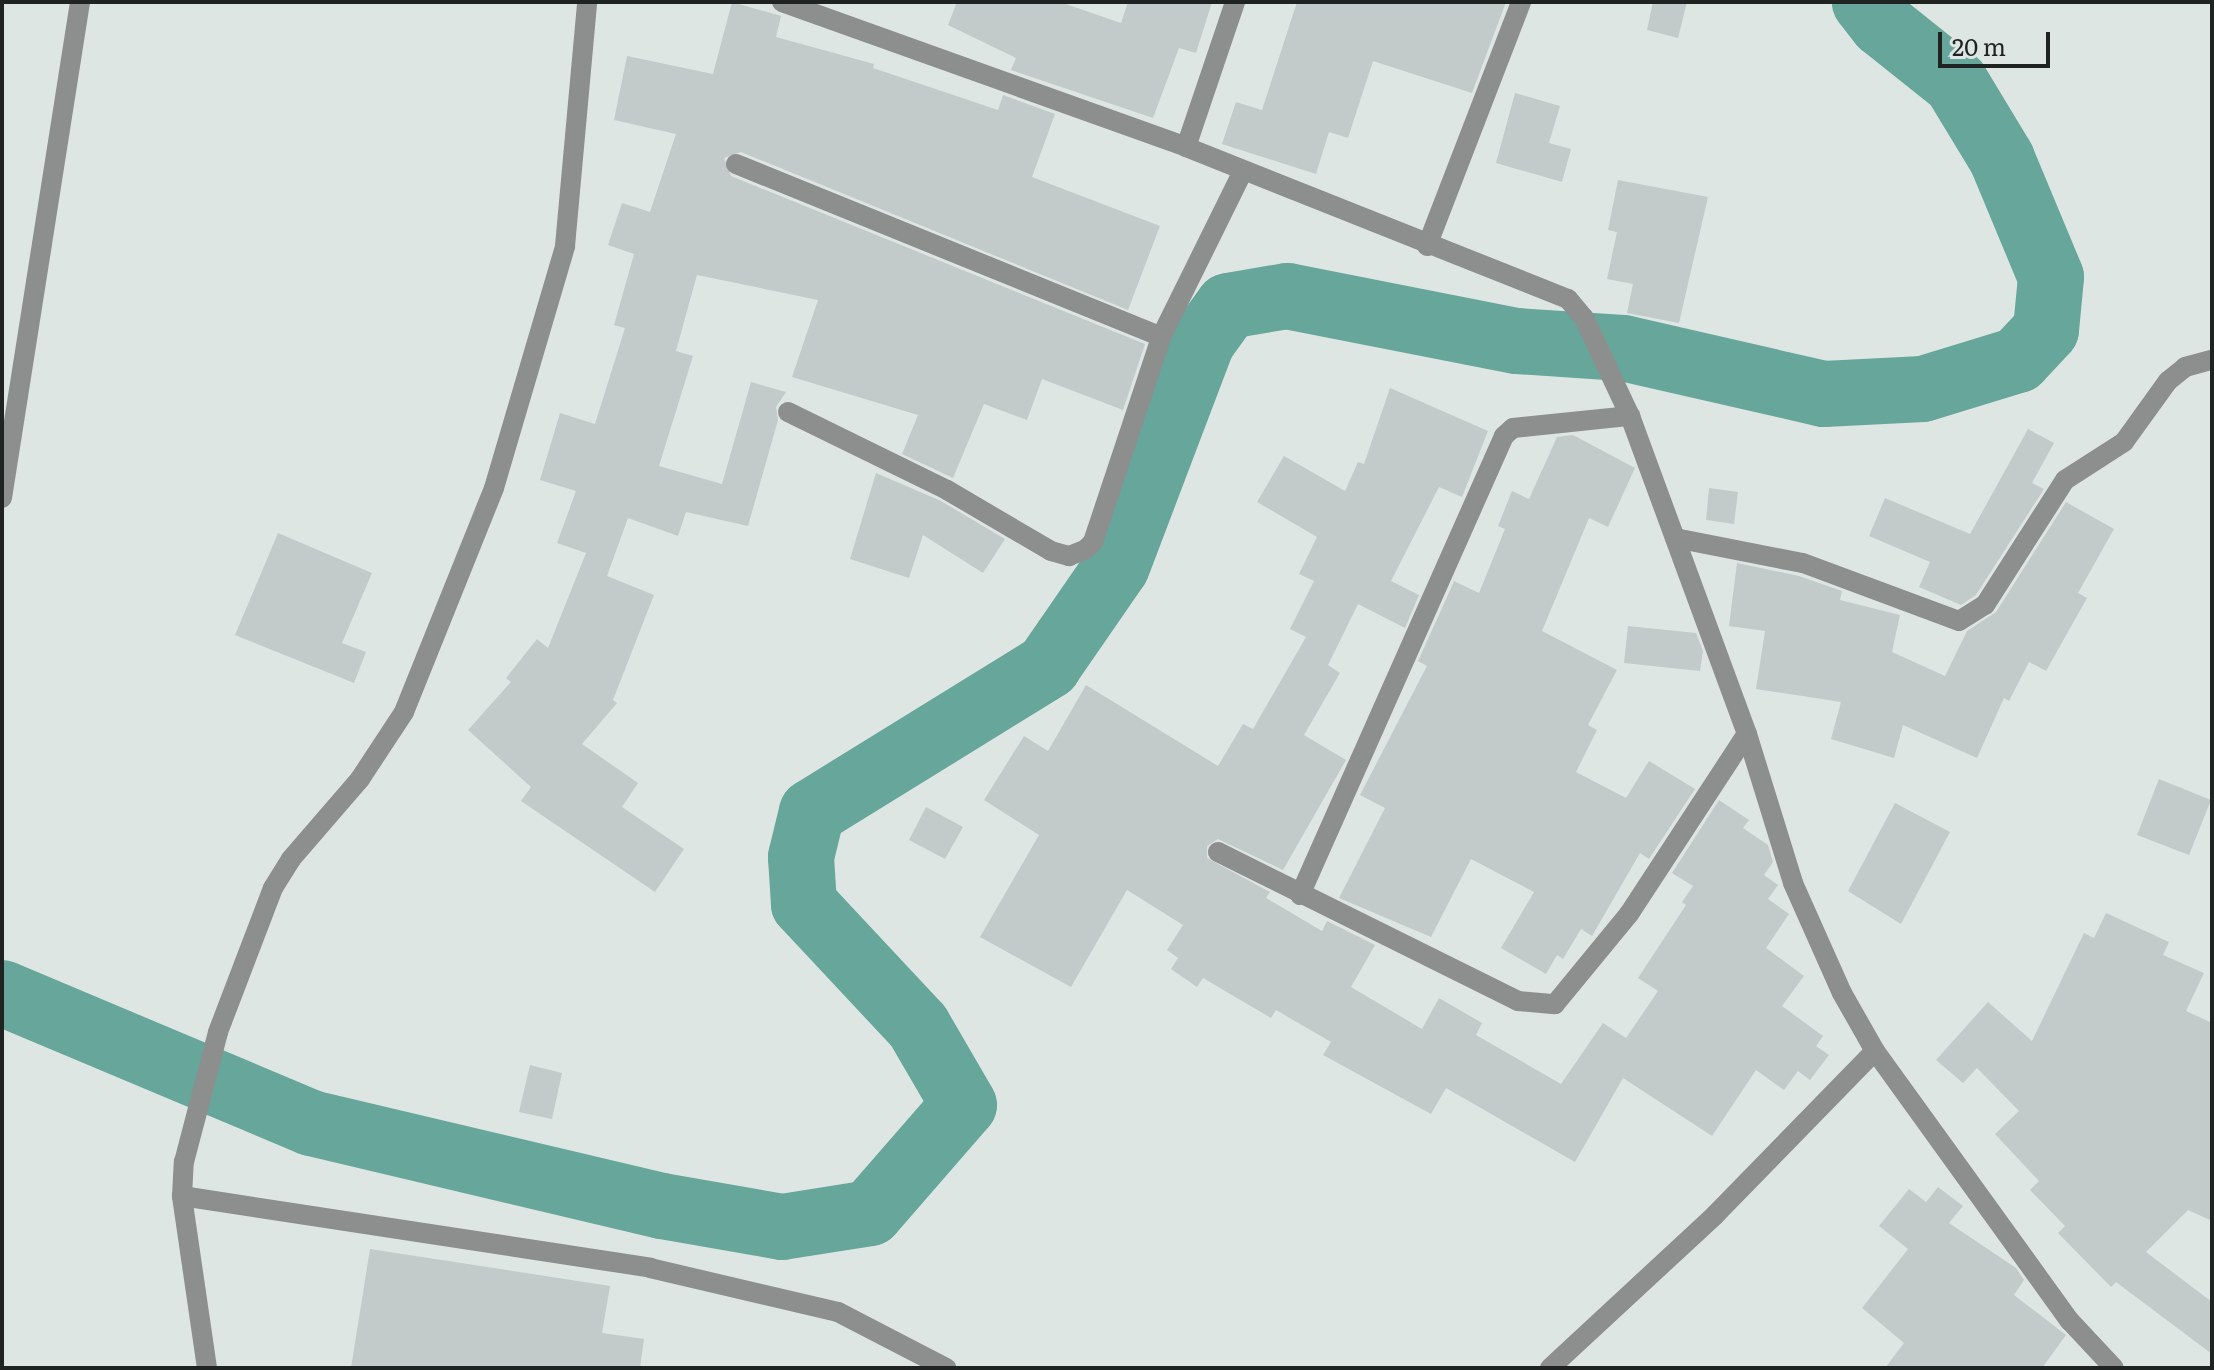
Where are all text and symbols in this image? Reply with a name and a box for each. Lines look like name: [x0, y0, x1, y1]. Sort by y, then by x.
scale bar: [1942, 16, 2054, 66]
text: 20 m: [1952, 28, 2006, 63]

